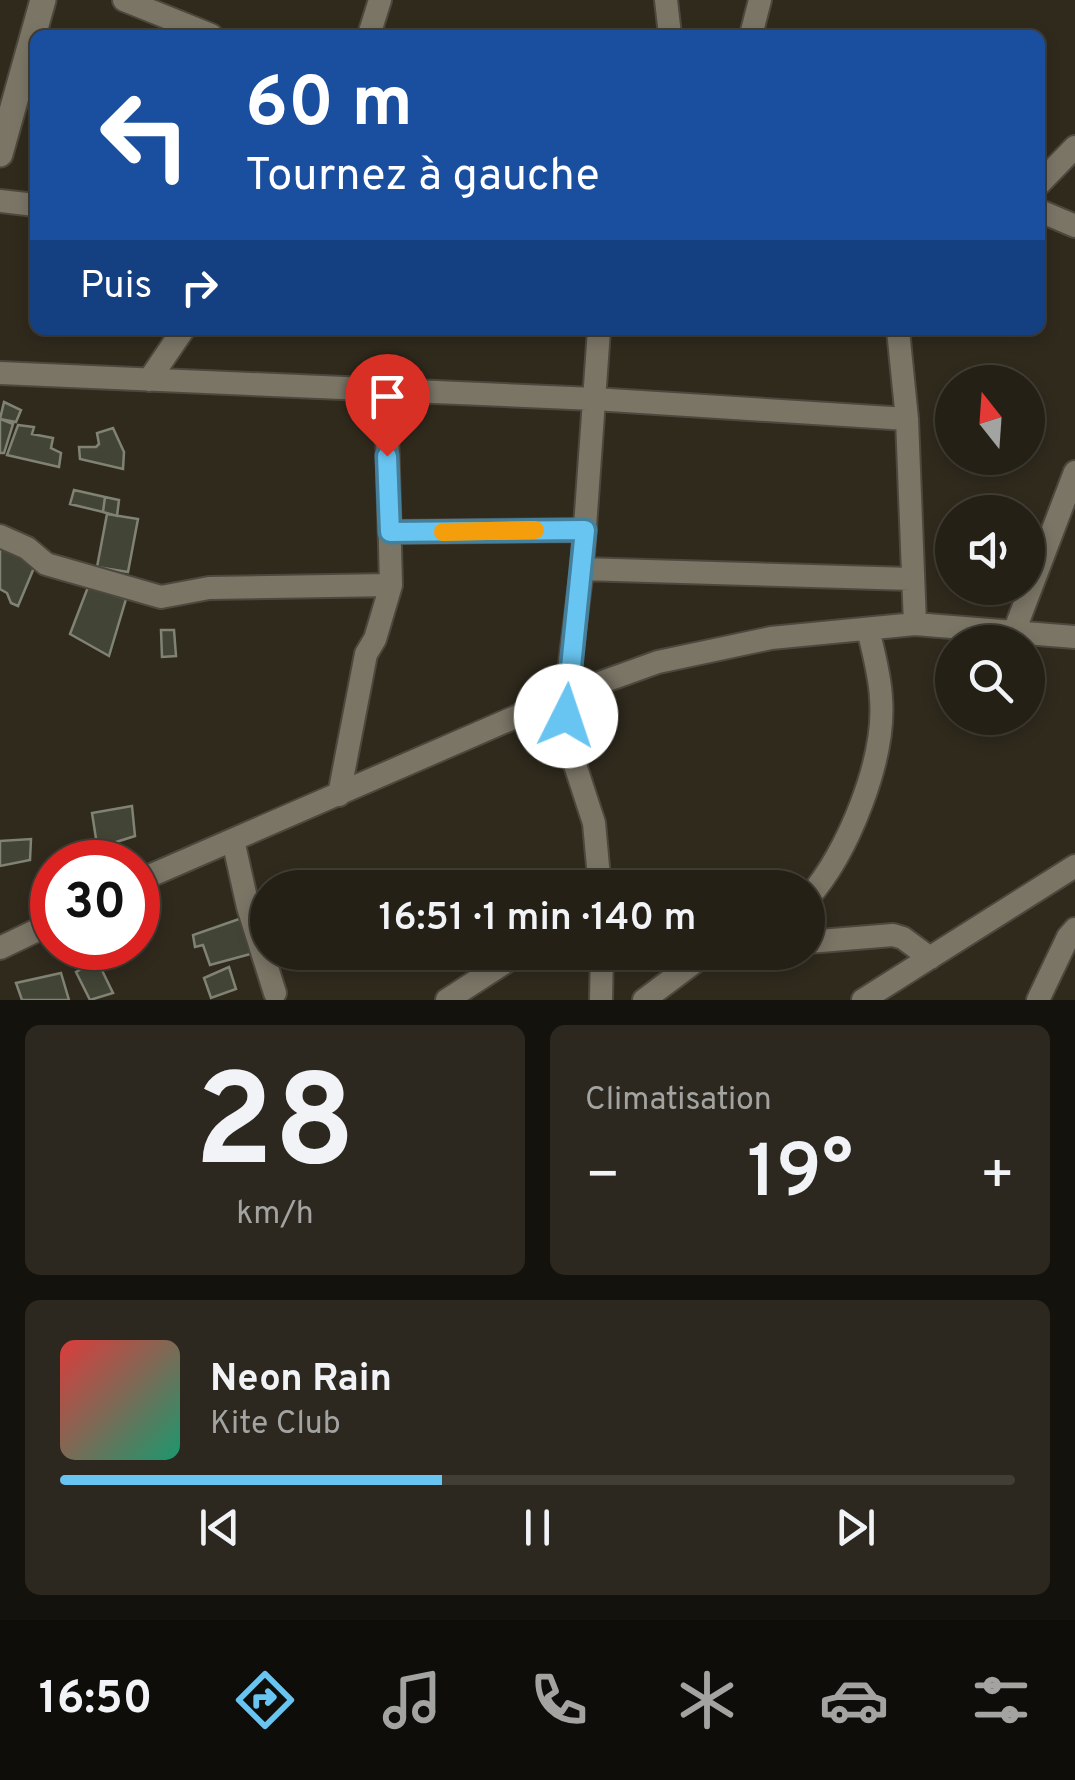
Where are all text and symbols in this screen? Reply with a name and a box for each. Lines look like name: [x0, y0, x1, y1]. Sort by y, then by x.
text: 60 m: [245, 62, 413, 151]
icon: left: [80, 70, 210, 200]
text: Tournez à gauche: [245, 149, 600, 206]
icon: right: [172, 260, 227, 315]
text: Puis: [80, 263, 152, 312]
pin: [345, 354, 430, 457]
north arrow: [935, 365, 1045, 475]
map controls: [935, 365, 1045, 735]
icon: arrive: [360, 369, 415, 424]
button: sound: [935, 495, 1045, 605]
button: search: [935, 625, 1045, 735]
position arrow: [514, 664, 618, 768]
speed limit sign: 30: [30, 840, 160, 970]
text: 16:51 · 1 min · 140 m: [379, 895, 696, 944]
text: 28: [194, 1047, 356, 1212]
text: Climatisation: [585, 1081, 772, 1121]
text: 19°: [747, 1129, 853, 1224]
text: −: [585, 1143, 620, 1213]
text: +: [980, 1143, 1015, 1213]
text: km/h: [236, 1195, 314, 1235]
text: Neon Rain: [210, 1356, 392, 1405]
text: Kite Club: [210, 1405, 341, 1445]
icon: previous: [192, 1500, 247, 1555]
icon: pause: [510, 1500, 565, 1555]
icon: next: [828, 1500, 883, 1555]
icon: directions: [230, 1665, 300, 1735]
icon: music: [377, 1665, 447, 1735]
icon: phone: [524, 1665, 594, 1735]
icon: climate: [672, 1665, 742, 1735]
icon: car: [819, 1665, 889, 1735]
icon: filters: [966, 1665, 1036, 1735]
text: 16:50: [39, 1672, 152, 1729]

